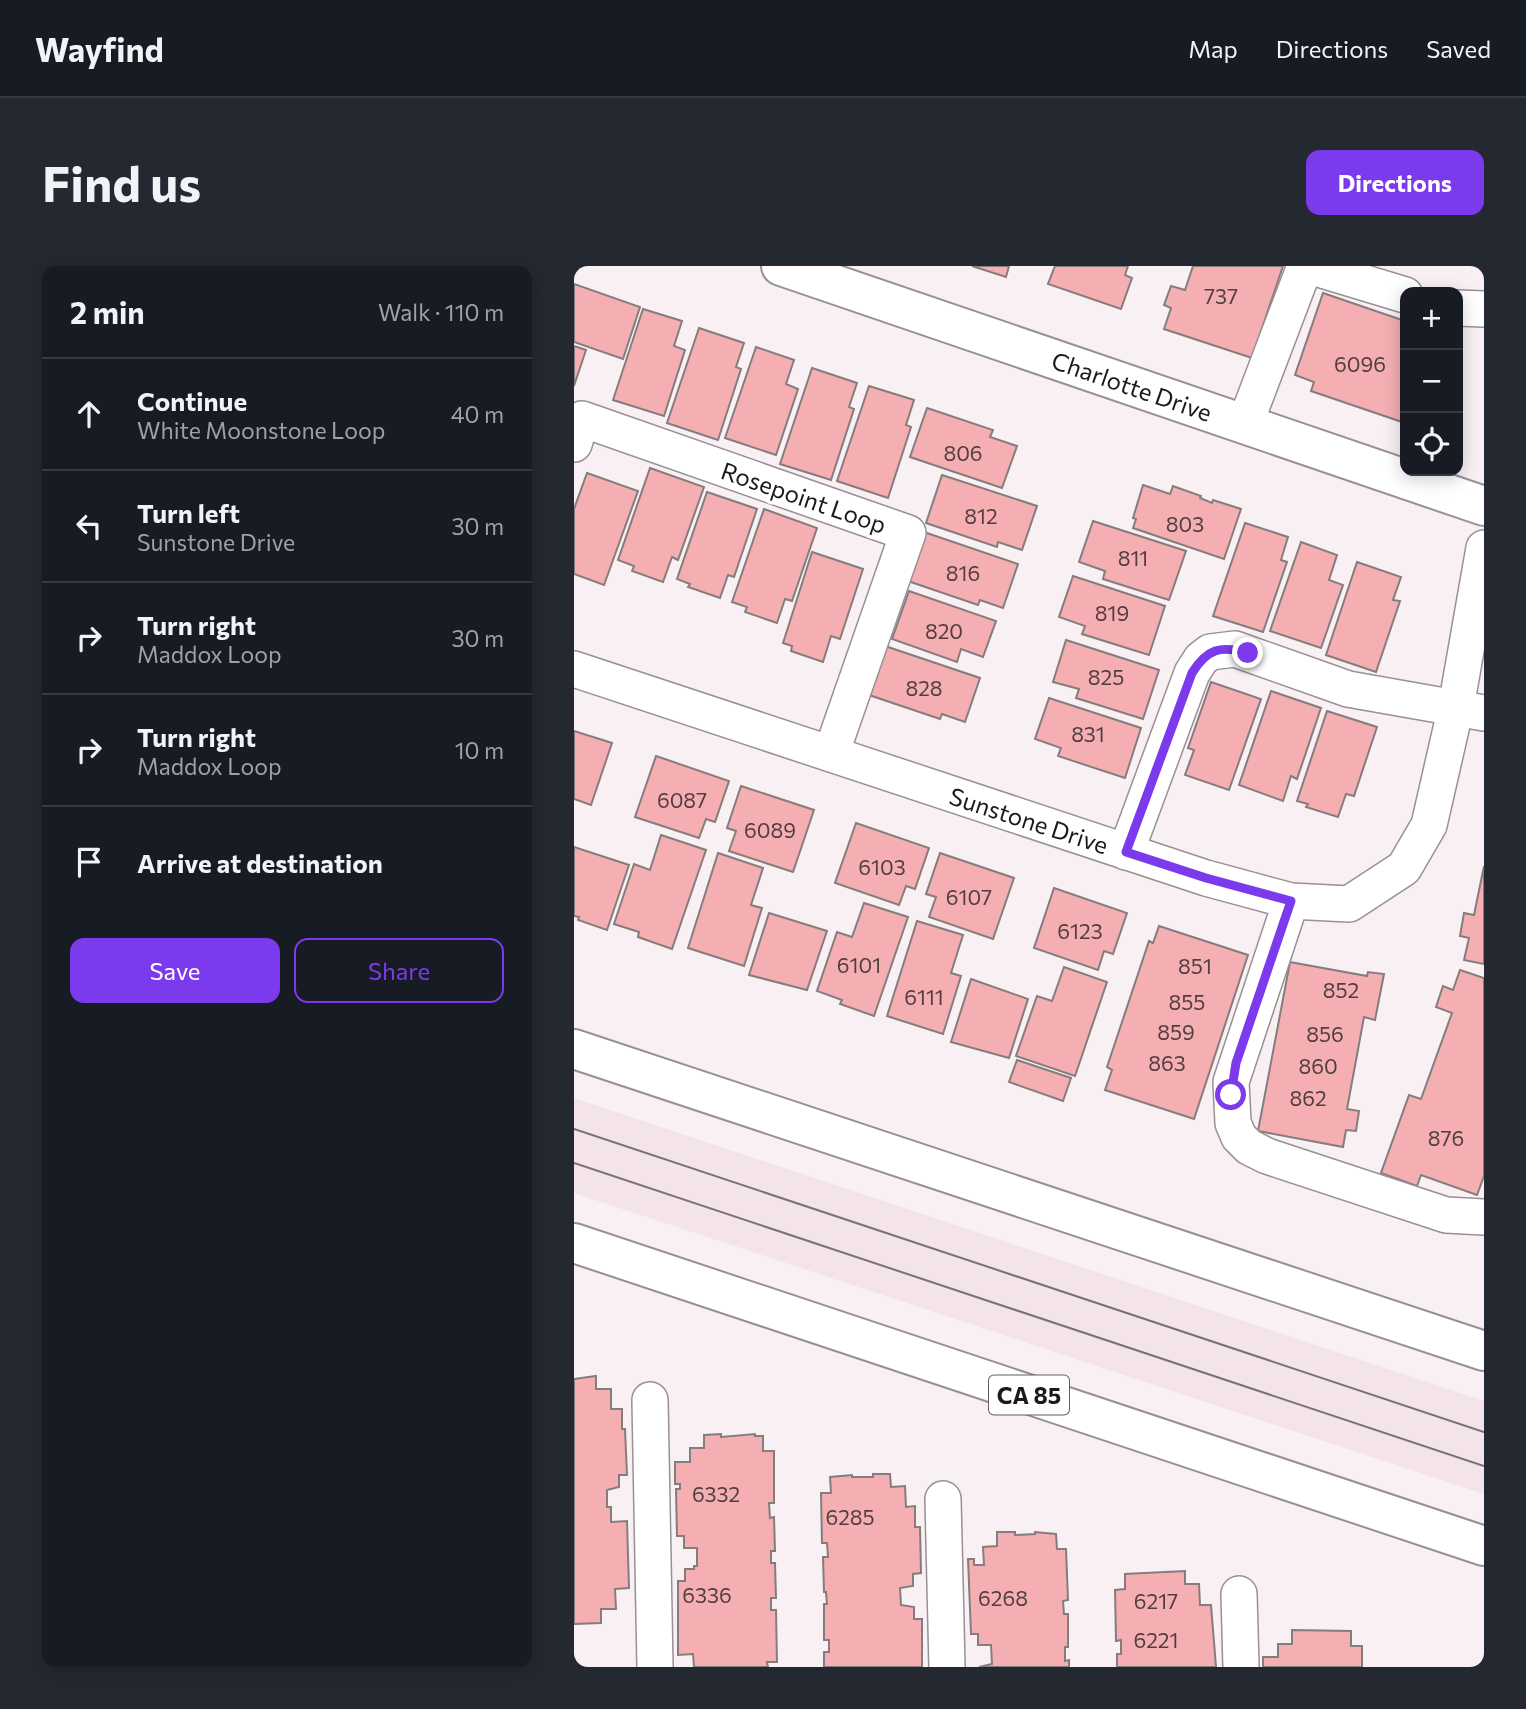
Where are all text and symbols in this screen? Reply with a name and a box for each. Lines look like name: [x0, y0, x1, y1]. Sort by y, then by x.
text: Wayfind: [35, 28, 164, 69]
text: Map: [1188, 34, 1238, 63]
text: Directions: [1276, 34, 1388, 63]
text: Saved: [1426, 34, 1491, 63]
button: Directions: [1306, 150, 1484, 215]
text: Find us: [42, 152, 201, 212]
house number: 737: [1204, 283, 1238, 308]
map controls: [1400, 287, 1463, 476]
button: +: [1400, 287, 1463, 350]
text: 2 min: [70, 293, 145, 330]
text: Walk · 110 m: [378, 298, 504, 326]
street label: Charlotte Drive: [1048, 345, 1216, 427]
button: −: [1400, 350, 1463, 413]
house number: 6096: [1334, 351, 1386, 376]
text: Continue: [137, 385, 247, 416]
icon: ahead: [70, 395, 108, 433]
text: 40 m: [451, 400, 504, 428]
button: locate: [1400, 413, 1463, 476]
text: White Moonstone Loop: [137, 416, 385, 444]
house number: 806: [943, 440, 983, 465]
street label: Rosepoint Loop: [718, 455, 890, 539]
text: Turn left: [137, 497, 240, 528]
house number: 812: [964, 503, 998, 528]
icon: left: [70, 507, 108, 545]
house number: 803: [1166, 511, 1204, 536]
text: 30 m: [451, 512, 504, 540]
text: Sunstone Drive: [137, 528, 295, 556]
house number: 811: [1118, 545, 1148, 570]
house number: 816: [946, 560, 980, 585]
house number: 819: [1095, 600, 1129, 625]
text: Turn right: [137, 609, 256, 640]
house number: 820: [925, 618, 963, 643]
icon: right: [70, 619, 108, 657]
text: 30 m: [451, 624, 504, 652]
route end: [1232, 637, 1263, 668]
text: Maddox Loop: [137, 640, 282, 668]
house number: 825: [1088, 664, 1124, 689]
house number: 828: [905, 675, 943, 700]
text: Turn right: [137, 721, 256, 752]
house number: 831: [1071, 721, 1105, 746]
icon: right: [70, 731, 108, 769]
text: 10 m: [455, 736, 504, 764]
text: Maddox Loop: [137, 752, 282, 780]
street label: Sunstone Drive: [946, 781, 1112, 859]
house number: 6087: [657, 787, 707, 812]
house number: 6089: [744, 817, 796, 842]
icon: arrive: [70, 843, 108, 881]
text: Arrive at destination: [137, 847, 383, 878]
house number: 6103: [858, 854, 906, 879]
house number: 6107: [946, 884, 992, 909]
house number: 6123: [1057, 918, 1103, 943]
button: Save: [70, 938, 280, 1003]
button: Share: [294, 938, 504, 1003]
house number: 6101: [837, 952, 881, 977]
house number: 851: [1178, 953, 1212, 978]
house number: 852: [1323, 977, 1359, 1002]
house number: 6111: [904, 984, 944, 1009]
house number: 855: [1169, 989, 1205, 1014]
house number: 859: [1157, 1019, 1195, 1044]
house number: 856: [1306, 1021, 1344, 1046]
house number: 863: [1148, 1050, 1186, 1075]
house number: 860: [1298, 1053, 1338, 1078]
route start: [1215, 1079, 1246, 1110]
house number: 862: [1289, 1085, 1327, 1110]
house number: 876: [1428, 1125, 1464, 1150]
road number: CA 85: [989, 1376, 1069, 1414]
house number: 6332: [692, 1481, 740, 1506]
house number: 6285: [825, 1504, 875, 1529]
house number: 6336: [682, 1582, 732, 1607]
house number: 6268: [978, 1585, 1028, 1610]
house number: 6217: [1134, 1588, 1178, 1613]
house number: 6221: [1134, 1627, 1178, 1652]

